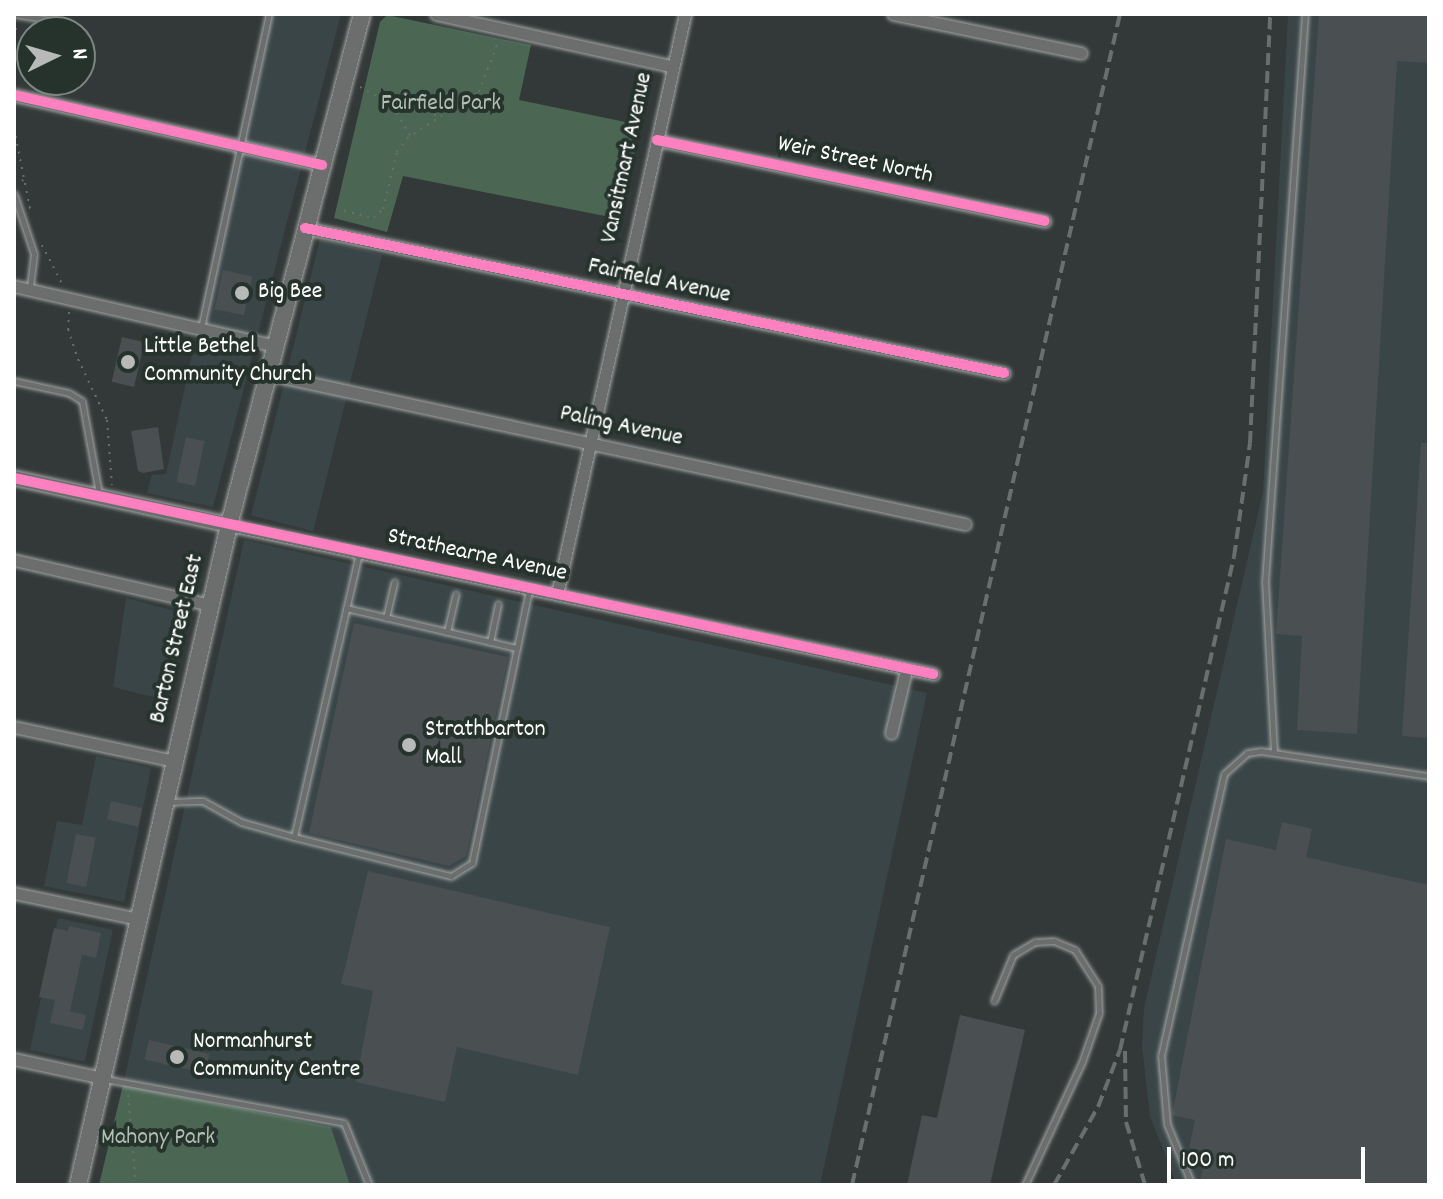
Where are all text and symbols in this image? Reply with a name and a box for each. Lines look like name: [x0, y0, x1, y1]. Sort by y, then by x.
north arrow: [16, 16, 96, 96]
text: N: [62, 47, 94, 61]
street label: Vansitmart Avenue: [596, 70, 660, 246]
park label: Fairfield Park: [381, 91, 501, 119]
street label: Weir Street North: [775, 130, 935, 192]
street label: Fairfield Avenue: [585, 253, 733, 311]
place label: Big Bee: [258, 279, 322, 307]
marker: Big Bee: [233, 284, 251, 302]
place label: Little Bethel Community Church: [144, 334, 312, 390]
marker: Little Bethel Community Church: [119, 353, 137, 371]
street label: Paling Avenue: [557, 400, 685, 454]
street label: Strathearne Avenue: [385, 523, 569, 589]
street label: Barton Street East: [145, 552, 211, 726]
place label: Strathbarton Mall: [425, 717, 546, 773]
marker: Strathbarton Mall: [400, 736, 418, 754]
place label: Normanhurst Community Centre: [193, 1029, 360, 1085]
marker: Normanhurst Community Centre: [168, 1048, 186, 1066]
park label: Mahony Park: [101, 1125, 215, 1153]
scale bar: [1171, 1131, 1369, 1181]
text: 100 m: [1181, 1144, 1234, 1178]

